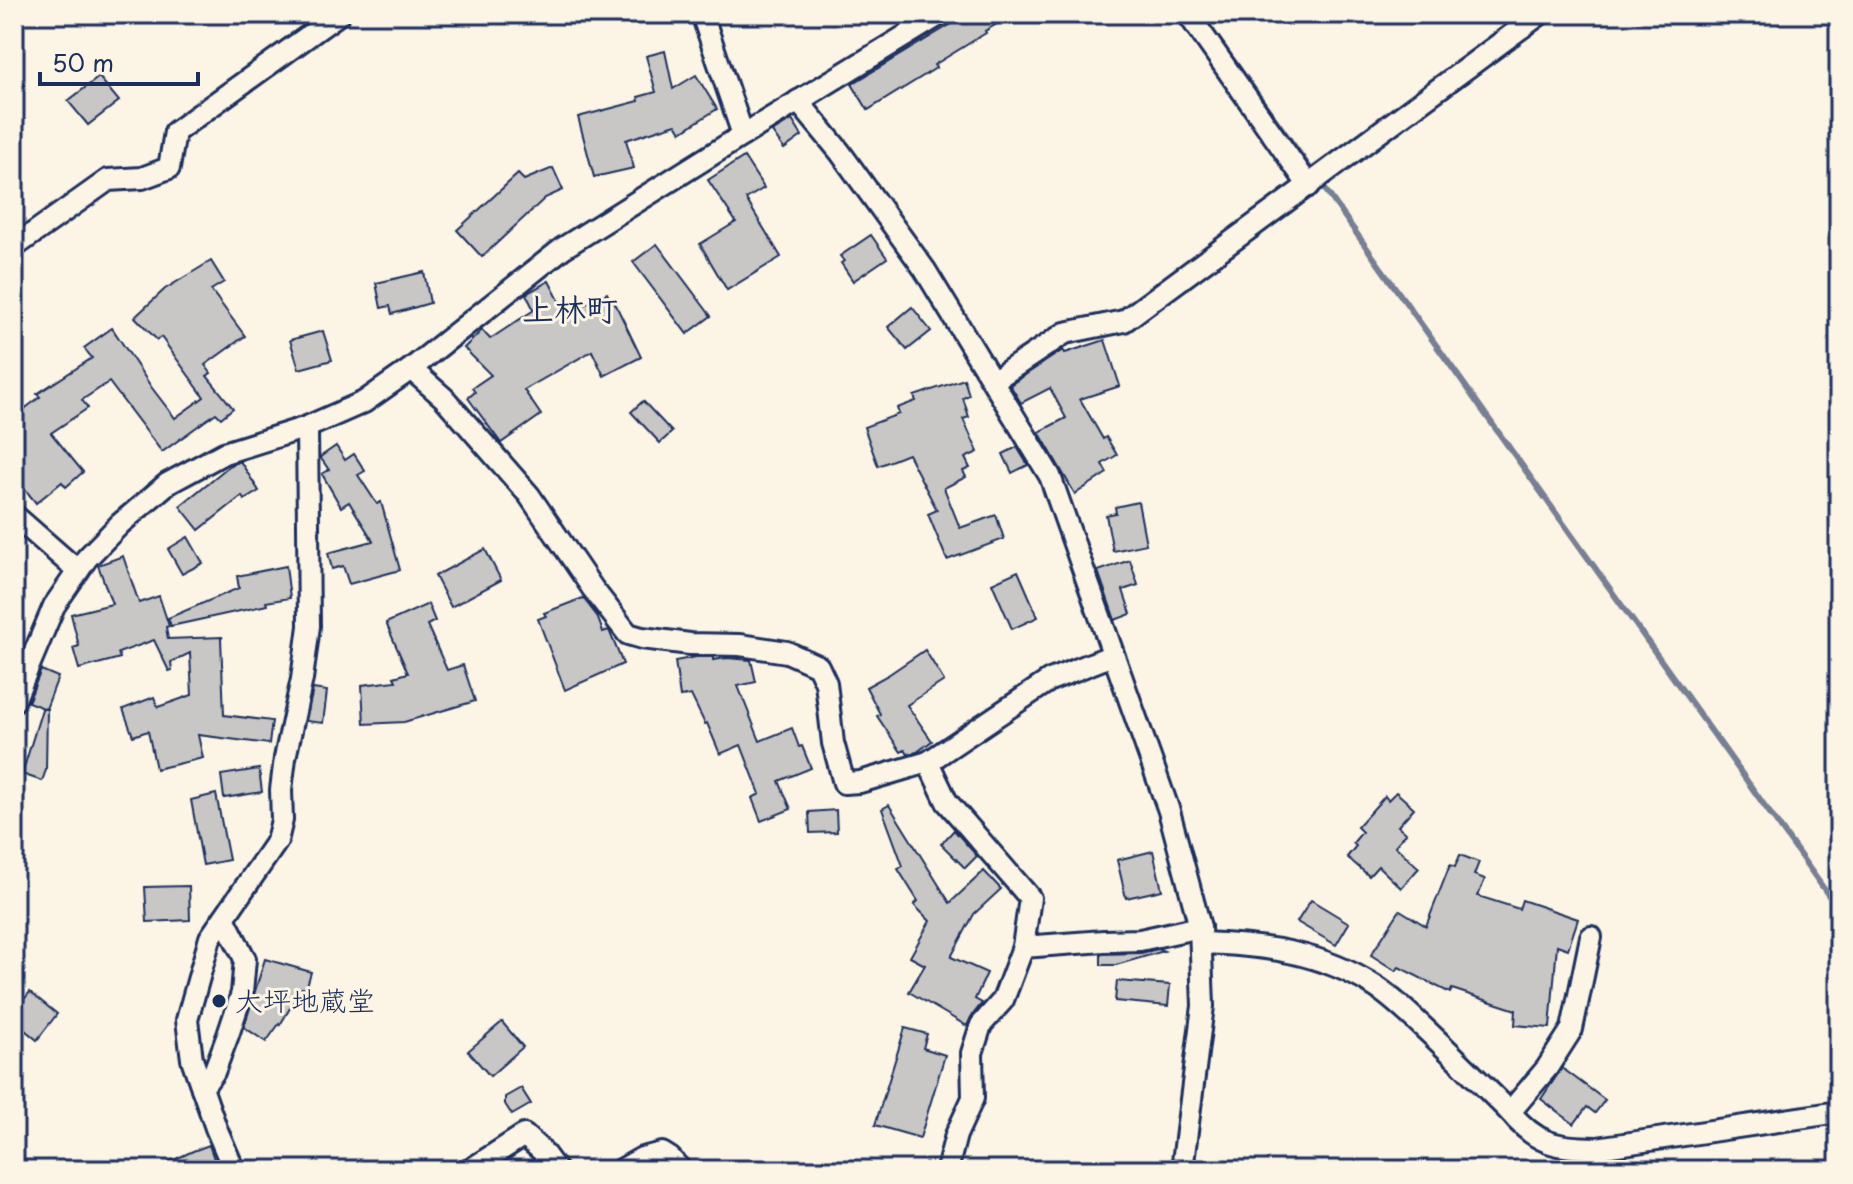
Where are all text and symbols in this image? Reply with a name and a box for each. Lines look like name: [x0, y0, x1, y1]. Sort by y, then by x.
scale bar: [40, 36, 198, 86]
text: 50 m: [52, 44, 114, 80]
district label: 上林町: [522, 284, 618, 332]
place label: 大坪地蔵堂: [235, 978, 375, 1021]
marker: 大坪地蔵堂: [210, 992, 228, 1010]

